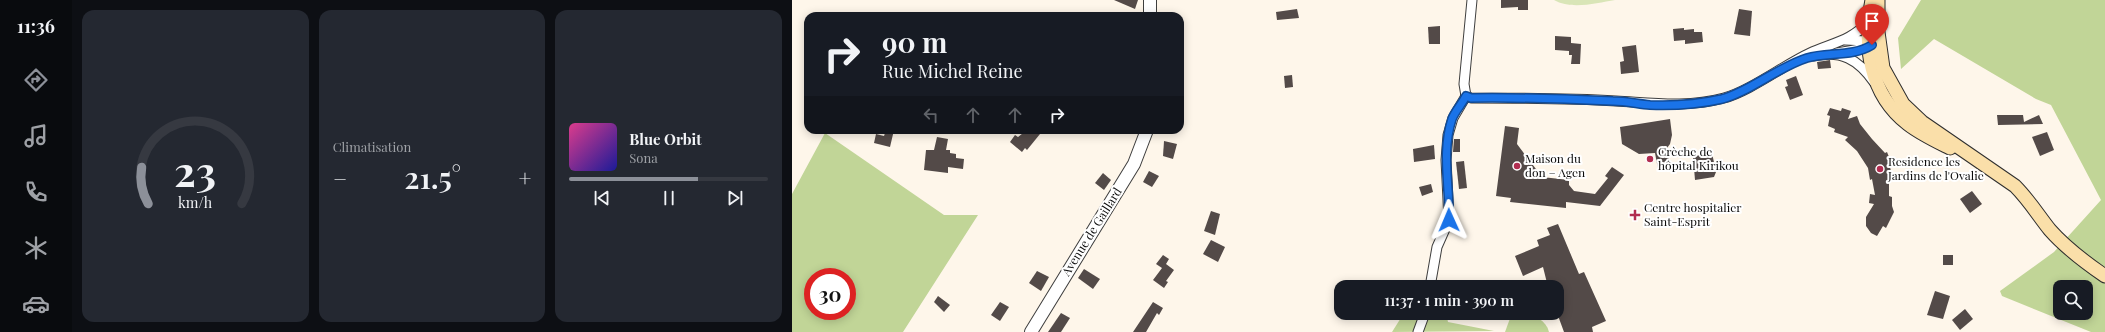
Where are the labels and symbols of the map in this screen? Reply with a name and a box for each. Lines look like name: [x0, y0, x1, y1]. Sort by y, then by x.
pin: [1855, 4, 1889, 45]
place label: Crèche de hôpital Kirikou: [1658, 143, 1739, 173]
place label: Maison du don – Agen: [1525, 150, 1585, 180]
place label: Residence les Jardins de l'Ovalie: [1887, 153, 1984, 183]
marker: Crèche de hôpital Kirikou: [1645, 154, 1655, 164]
marker: Maison du don – Agen: [1512, 161, 1522, 171]
marker: Residence les Jardins de l'Ovalie: [1875, 164, 1885, 174]
street label: Avenue de Gaillard: [1057, 184, 1125, 280]
position arrow: [1428, 199, 1470, 241]
place label: Centre hospitalier Saint-Esprit: [1644, 199, 1742, 229]
marker: Centre hospitalier Saint-Esprit: [1629, 209, 1641, 221]
speed limit sign: 30: [804, 268, 856, 320]

